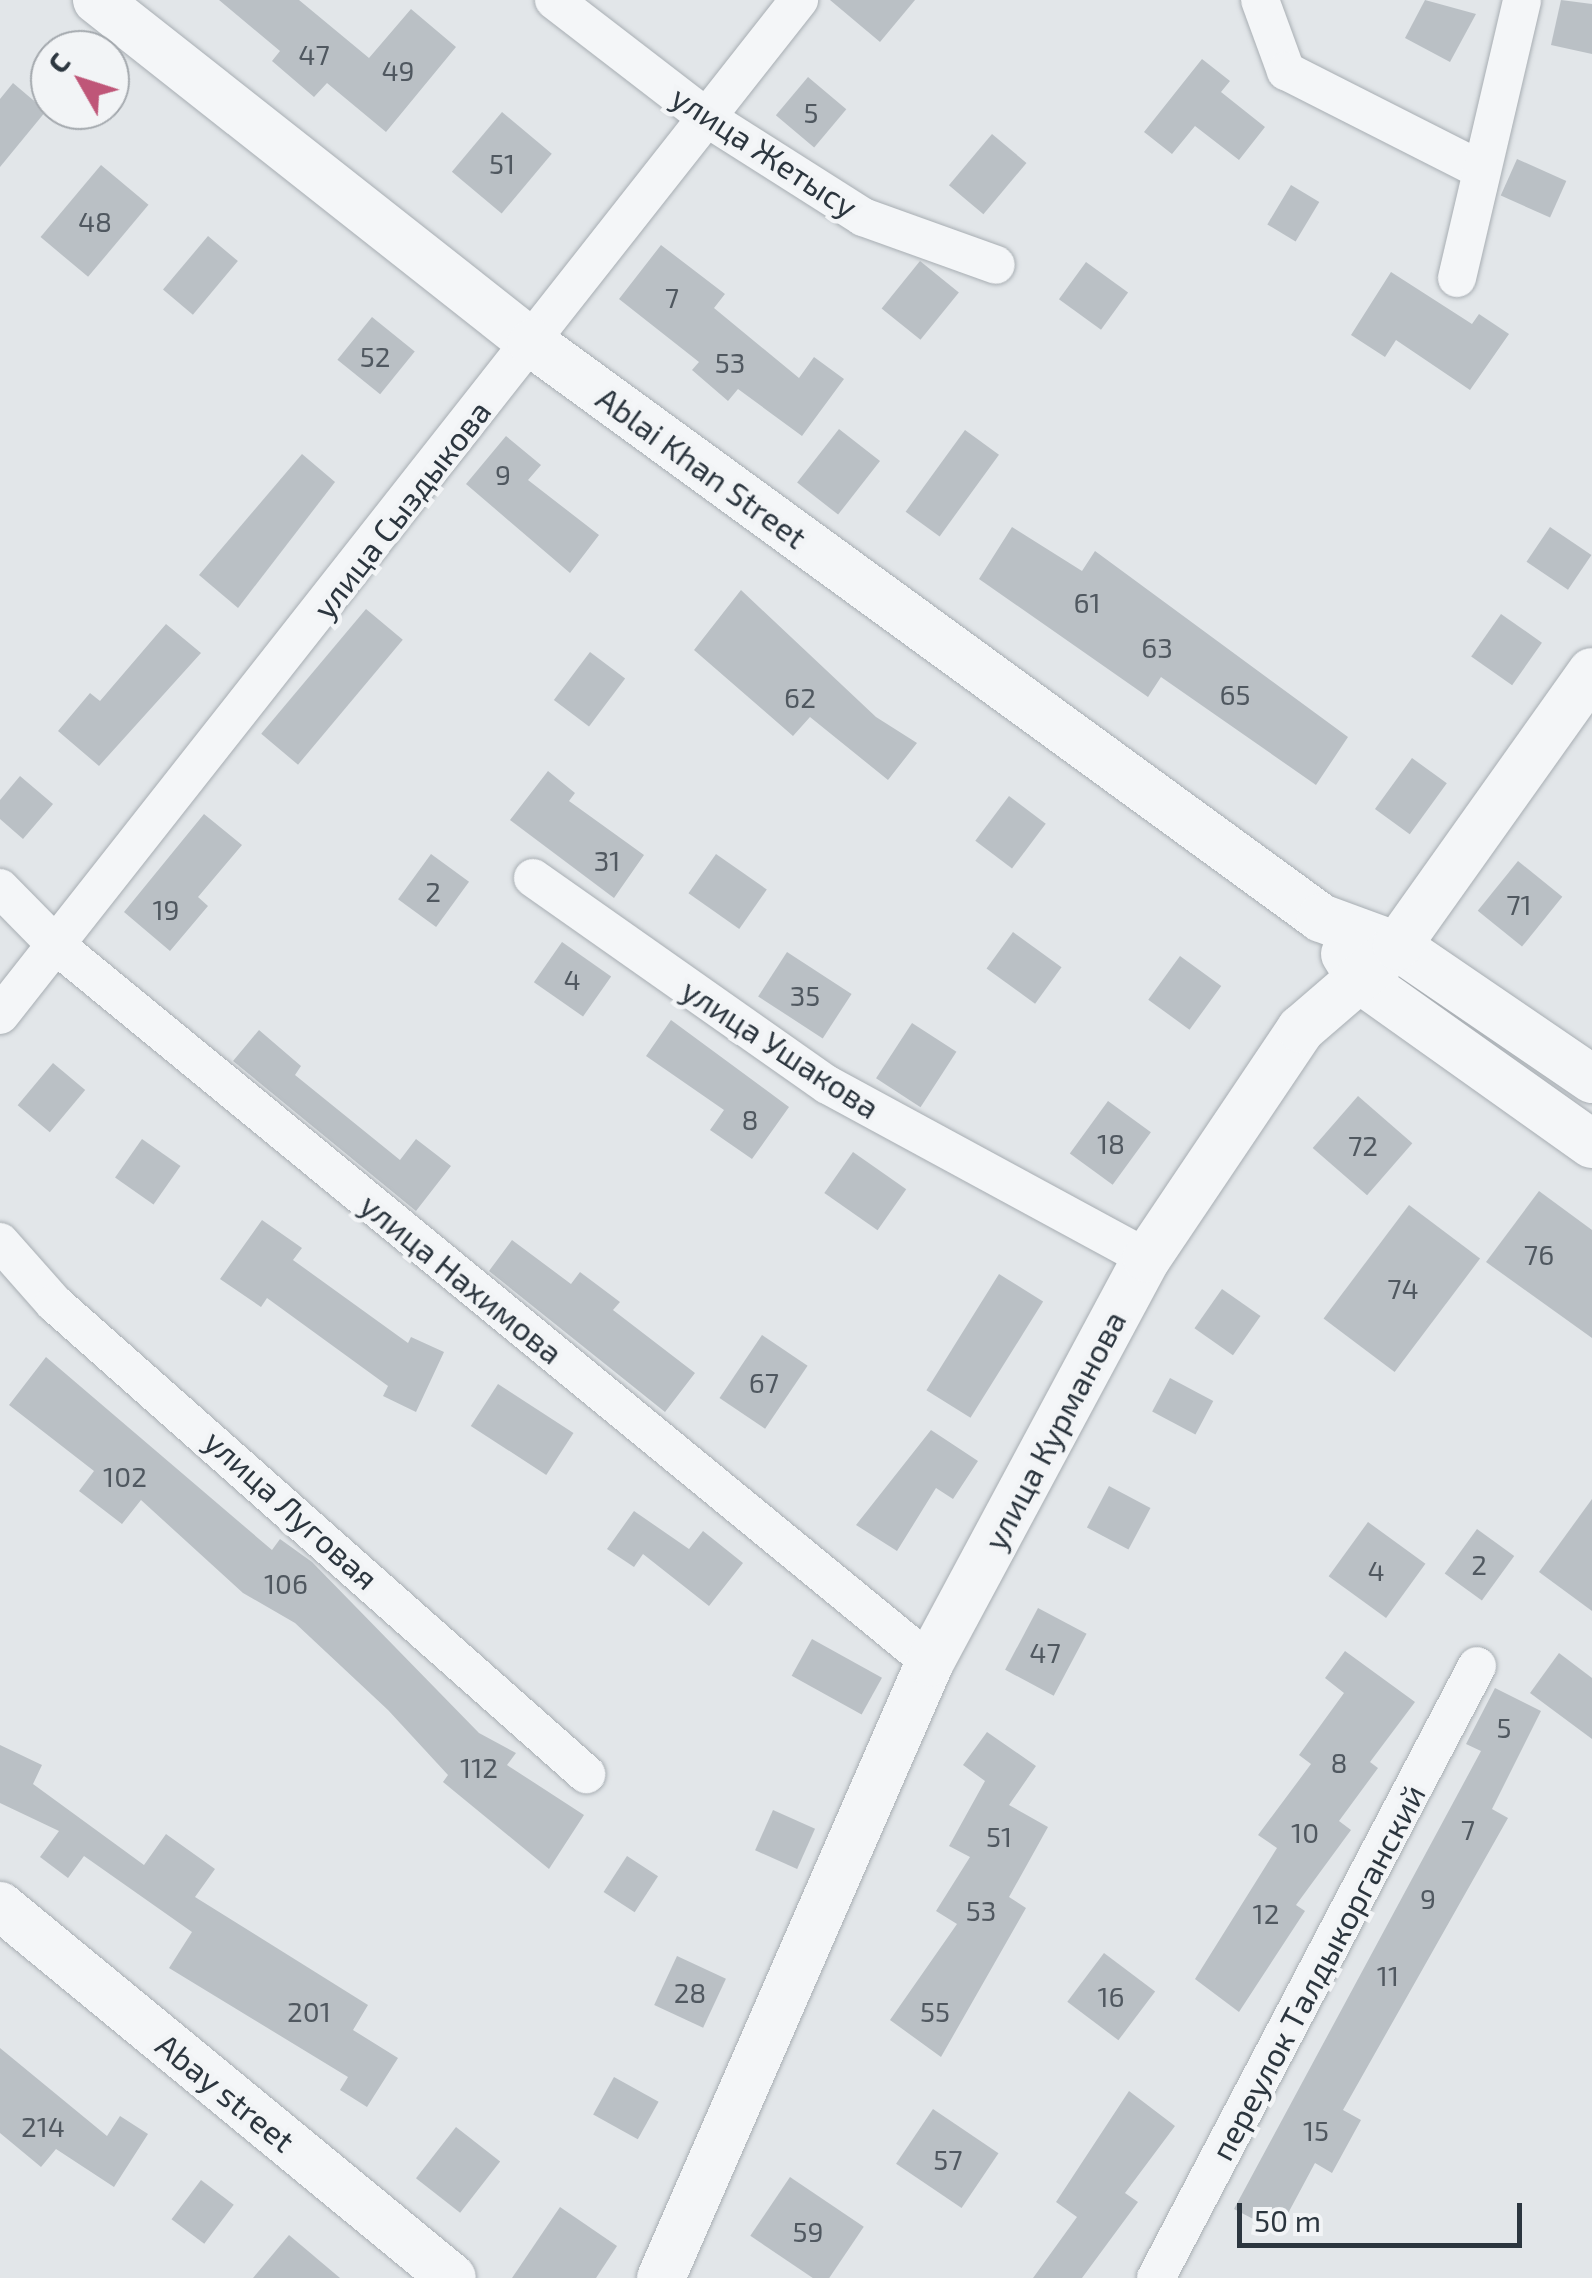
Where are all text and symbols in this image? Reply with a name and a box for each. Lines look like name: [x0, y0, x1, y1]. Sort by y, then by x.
north arrow: [30, 30, 130, 130]
house number: 47: [298, 37, 330, 71]
text: С: [40, 45, 77, 79]
house number: 49: [381, 53, 415, 87]
street label: улица Жетысу: [665, 77, 865, 225]
house number: 5: [803, 95, 819, 129]
house number: 51: [489, 146, 515, 180]
house number: 48: [78, 204, 112, 238]
house number: 7: [665, 280, 679, 314]
house number: 52: [360, 339, 390, 373]
house number: 53: [715, 345, 745, 379]
street label: Ablai Khan Street: [590, 378, 814, 556]
street label: улица Сыздыкова: [304, 392, 498, 626]
house number: 9: [495, 457, 511, 491]
house number: 61: [1073, 585, 1101, 619]
house number: 63: [1141, 630, 1173, 664]
house number: 65: [1219, 677, 1251, 711]
house number: 62: [784, 680, 816, 714]
house number: 31: [594, 843, 620, 877]
house number: 2: [425, 874, 441, 908]
house number: 71: [1506, 887, 1532, 921]
house number: 19: [152, 892, 180, 926]
house number: 4: [563, 962, 581, 996]
street label: улица Ушакова: [675, 970, 887, 1126]
house number: 35: [790, 978, 820, 1012]
house number: 8: [742, 1102, 758, 1136]
house number: 18: [1097, 1126, 1125, 1160]
house number: 72: [1348, 1128, 1378, 1162]
street label: улица Нахимова: [353, 1185, 571, 1371]
house number: 76: [1524, 1237, 1554, 1271]
house number: 74: [1387, 1271, 1419, 1305]
street label: улица Курманова: [975, 1304, 1133, 1556]
house number: 67: [749, 1365, 779, 1399]
street label: улица Луговая: [197, 1421, 387, 1597]
house number: 102: [103, 1459, 147, 1493]
house number: 2: [1471, 1547, 1487, 1581]
house number: 4: [1367, 1553, 1385, 1587]
house number: 106: [264, 1566, 308, 1600]
house number: 47: [1029, 1635, 1061, 1669]
house number: 5: [1496, 1710, 1512, 1744]
house number: 8: [1331, 1745, 1347, 1779]
house number: 112: [460, 1750, 498, 1784]
street label: переулок Талдыкорганский: [1202, 1778, 1432, 2166]
house number: 7: [1461, 1812, 1475, 1846]
house number: 10: [1291, 1815, 1319, 1849]
house number: 51: [986, 1819, 1012, 1853]
house number: 9: [1420, 1881, 1436, 1915]
house number: 53: [966, 1893, 996, 1927]
house number: 12: [1253, 1896, 1279, 1930]
house number: 11: [1377, 1958, 1399, 1992]
house number: 28: [674, 1975, 706, 2009]
house number: 16: [1097, 1979, 1125, 2013]
house number: 201: [287, 1994, 331, 2028]
house number: 55: [920, 1994, 950, 2028]
street label: Abay street: [149, 2024, 303, 2160]
house number: 214: [21, 2109, 65, 2143]
house number: 15: [1303, 2113, 1329, 2147]
house number: 57: [933, 2142, 963, 2176]
scale bar: [1242, 2183, 1527, 2245]
text: 50 m: [1254, 2202, 1321, 2238]
house number: 59: [792, 2214, 824, 2248]

